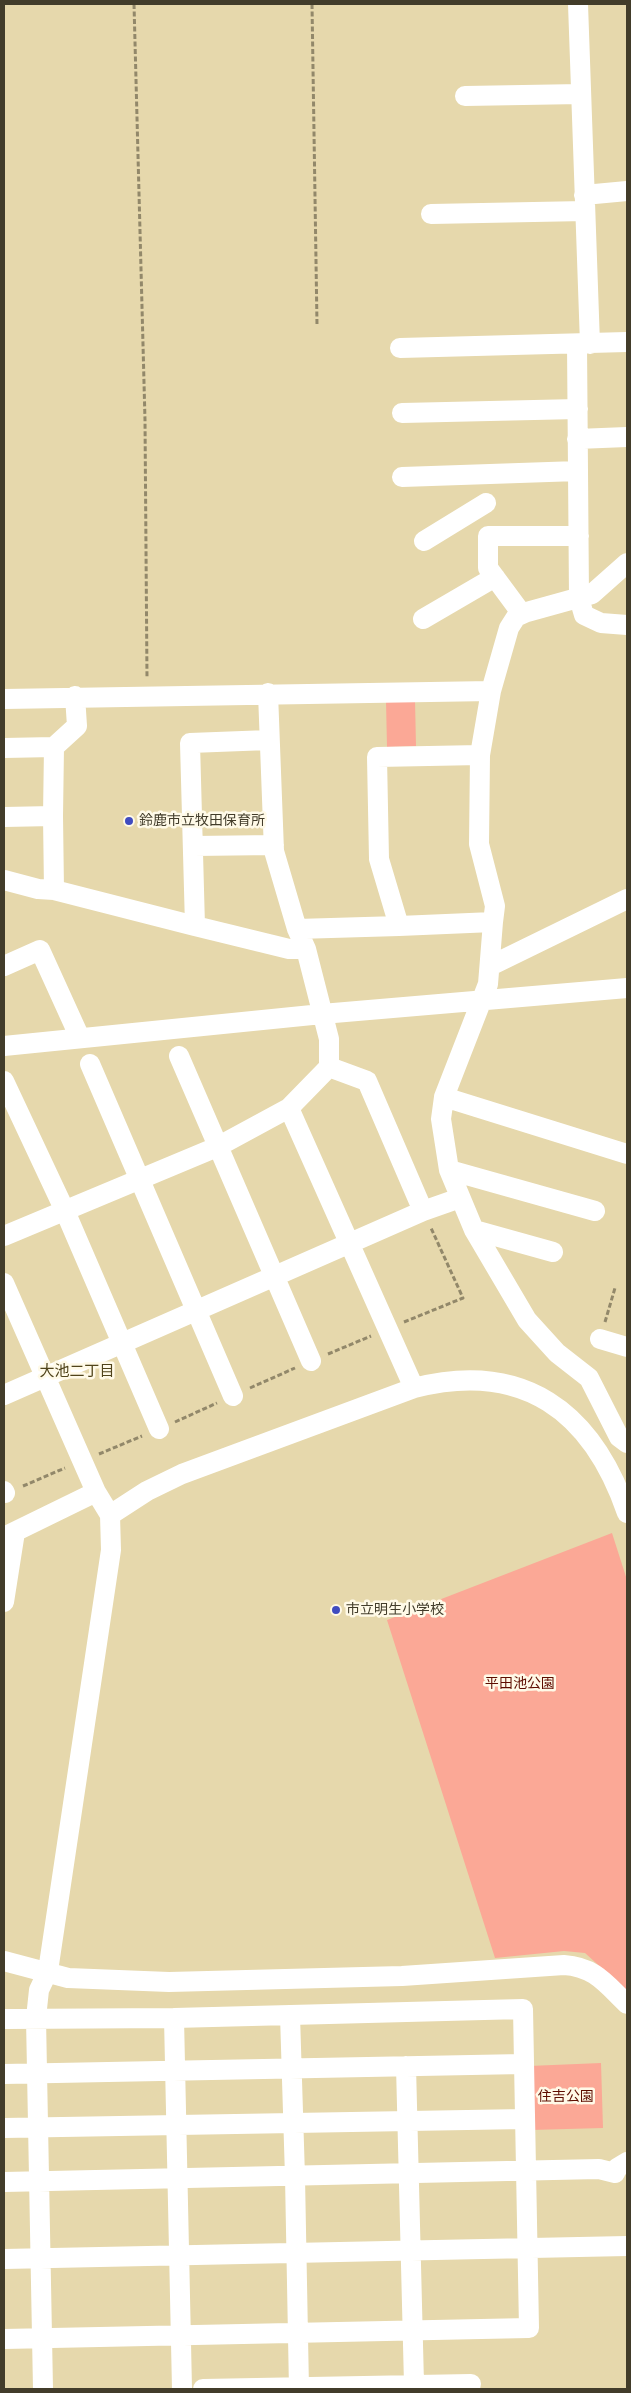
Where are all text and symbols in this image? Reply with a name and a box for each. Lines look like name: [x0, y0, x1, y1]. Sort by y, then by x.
place label: 鈴鹿市立牧田保育所: [139, 813, 265, 829]
marker: 鈴鹿市立牧田保育所: [123, 815, 135, 827]
district label: 大池二丁目: [40, 1362, 114, 1380]
place label: 市立明生小学校: [346, 1602, 444, 1618]
marker: 市立明生小学校: [330, 1604, 342, 1616]
park label: 平田池公園: [485, 1676, 555, 1692]
park label: 住吉公園: [538, 2089, 594, 2105]

